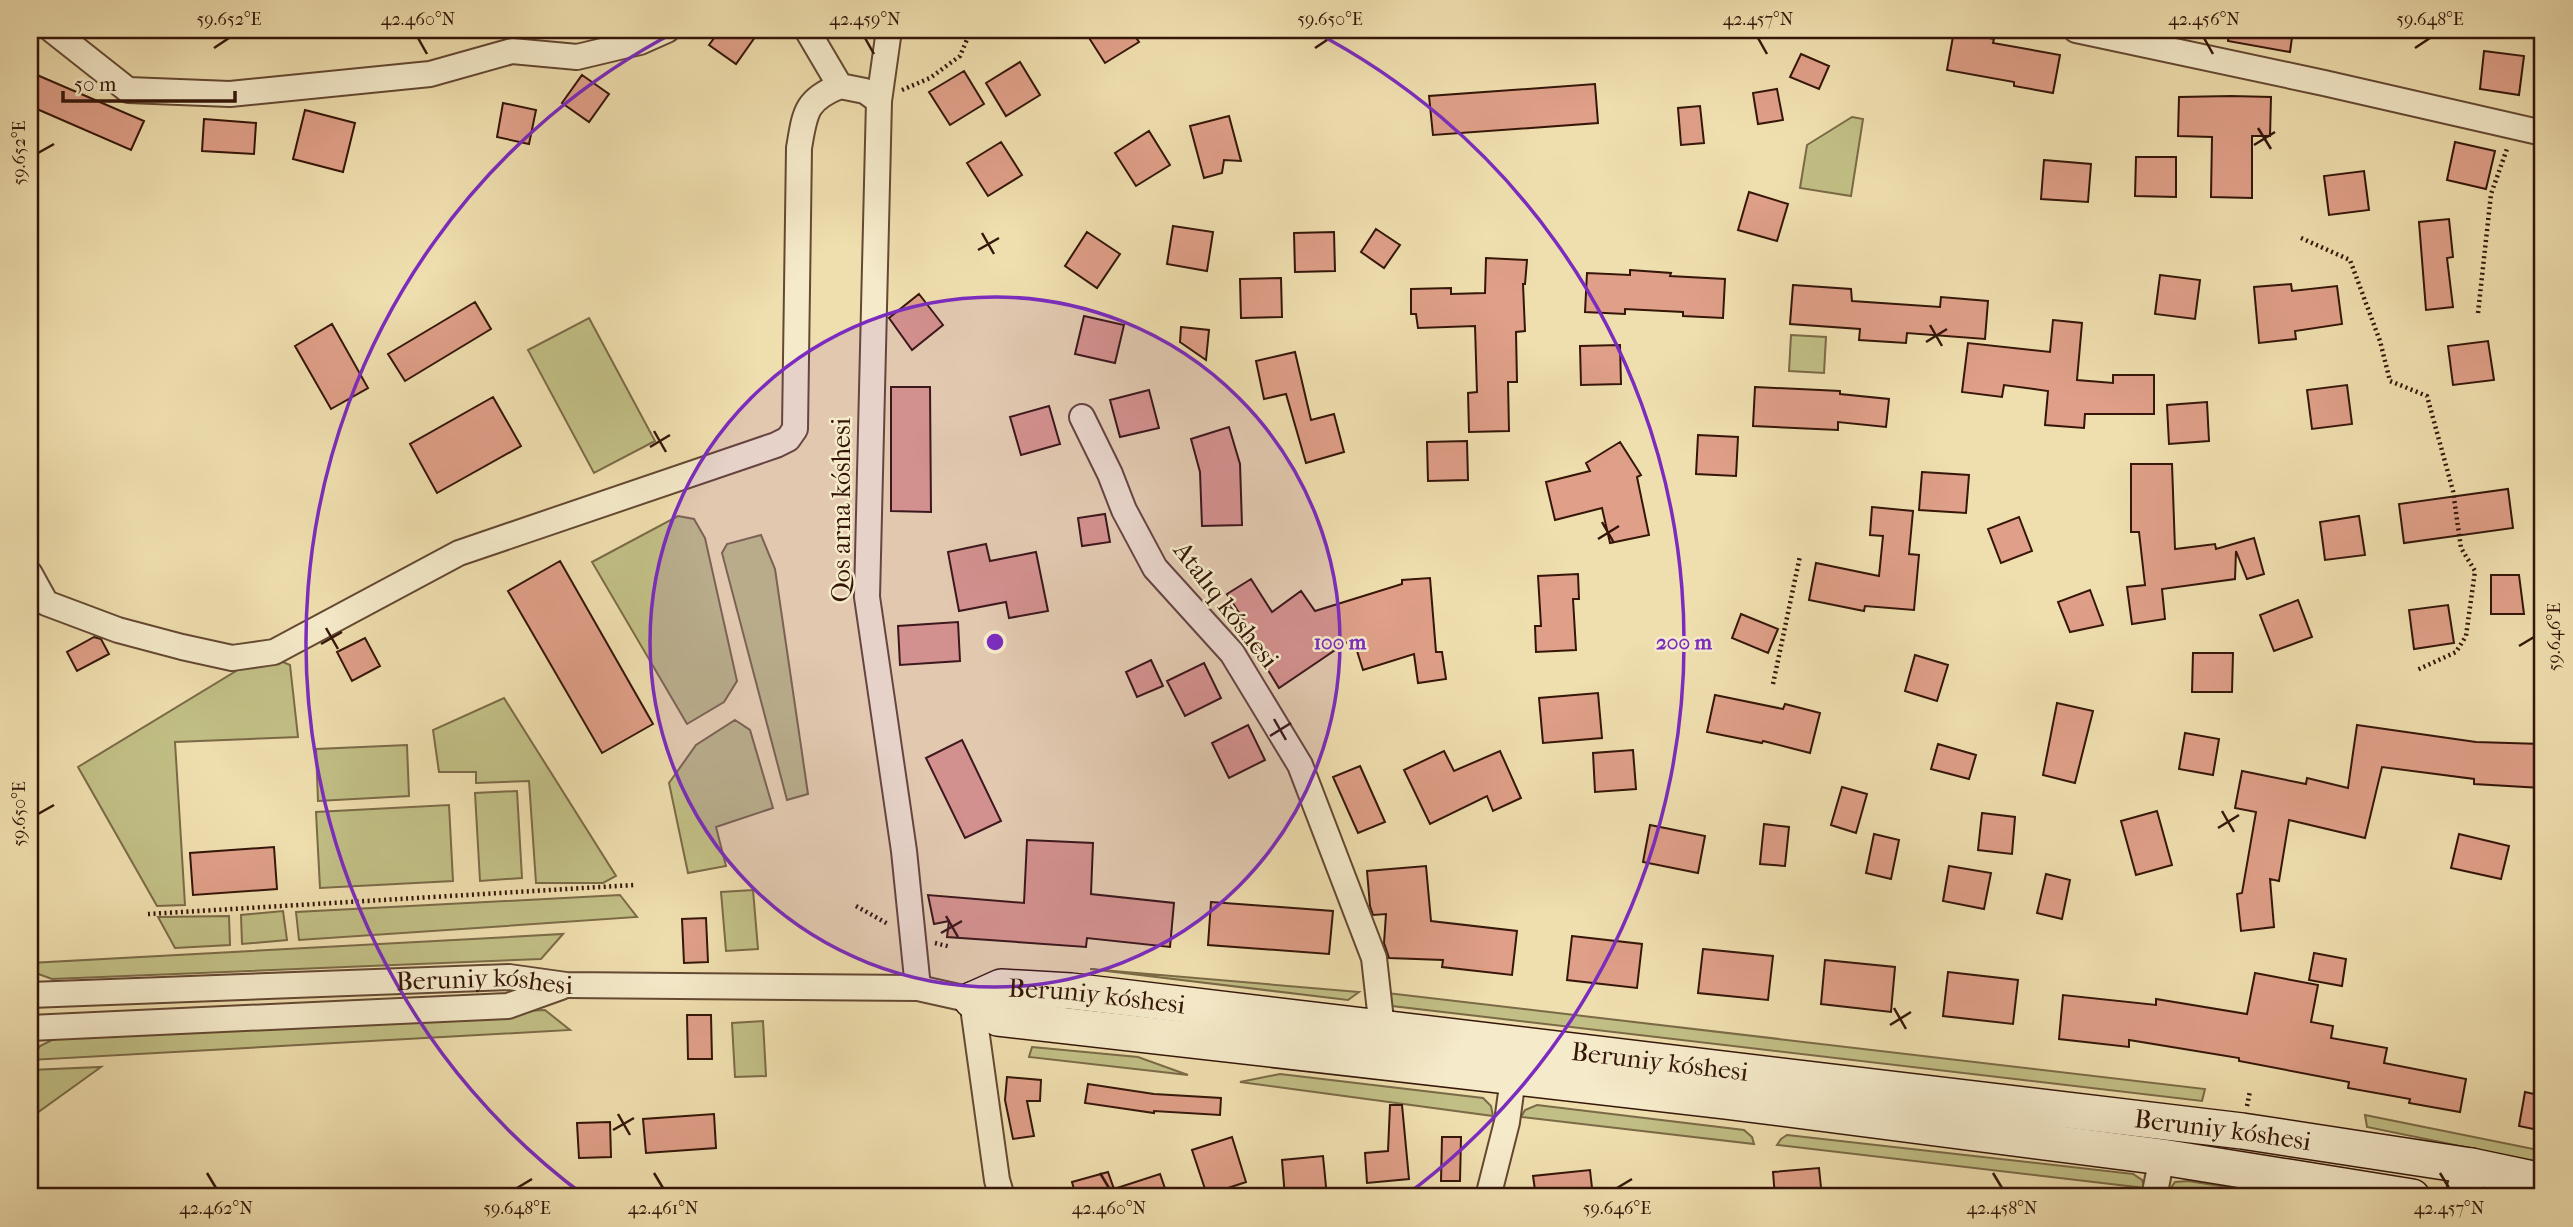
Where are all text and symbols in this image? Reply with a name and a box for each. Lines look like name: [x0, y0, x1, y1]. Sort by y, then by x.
text: 59.652°E: [196, 9, 262, 30]
text: 42.460°N: [381, 9, 456, 30]
text: 42.459°N: [829, 9, 901, 30]
text: 59.650°E: [1297, 9, 1363, 30]
text: 42.457°N: [1723, 9, 1794, 30]
text: 42.456°N: [2168, 9, 2240, 30]
text: 59.648°E: [2396, 9, 2464, 30]
scale bar: [63, 60, 234, 104]
text: 50 m: [74, 72, 117, 96]
text: 59.652°E: [9, 120, 30, 186]
street label: Qos arna kóshesi: [826, 417, 857, 602]
street label: Atalıq kóshesi: [1166, 535, 1285, 675]
text: 59.646°E: [2544, 603, 2565, 671]
centre of rings: [983, 630, 1007, 654]
text: 100 m: [1314, 630, 1367, 654]
text: 200 m: [1656, 630, 1713, 654]
text: 59.650°E: [9, 781, 30, 847]
street label: Beruniy kóshesi: [395, 961, 573, 1001]
street label: Beruniy kóshesi: [1007, 972, 1187, 1020]
street label: Beruniy kóshesi: [1570, 1035, 1750, 1087]
street label: Beruniy kóshesi: [2133, 1103, 2314, 1157]
text: 42.462°N: [179, 1198, 253, 1219]
text: 59.648°E: [483, 1198, 551, 1219]
text: 42.461°N: [628, 1198, 699, 1219]
text: 42.460°N: [1072, 1198, 1147, 1219]
text: 59.646°E: [1583, 1198, 1651, 1219]
text: 42.458°N: [1966, 1198, 2038, 1219]
text: 42.457°N: [2414, 1198, 2485, 1219]

